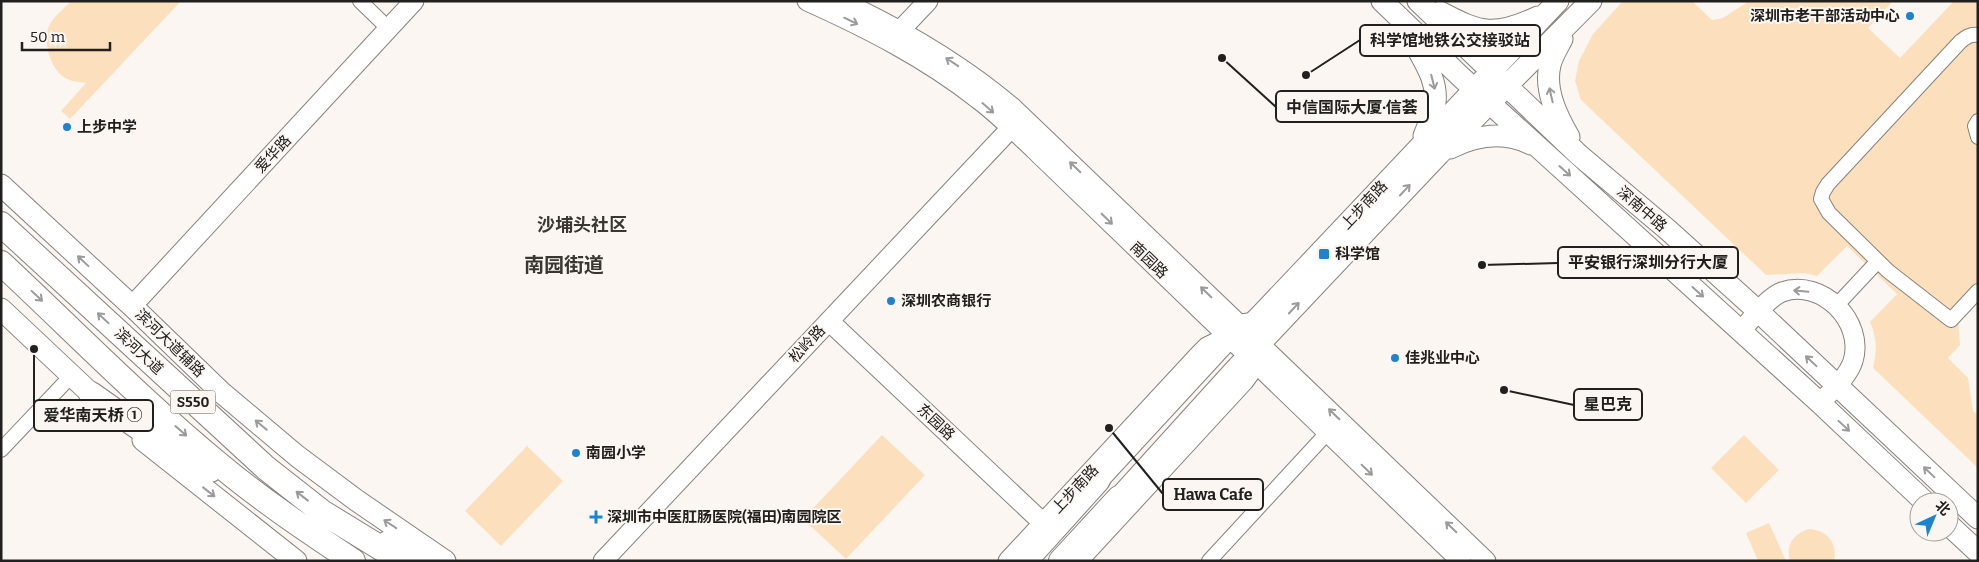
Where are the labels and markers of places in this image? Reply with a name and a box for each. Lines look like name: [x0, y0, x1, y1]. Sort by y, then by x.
place label: 深圳市老干部活动中心: [1750, 7, 1900, 25]
marker: 深圳市老干部活动中心: [1904, 10, 1916, 22]
callout: 科学馆地铁公交接驳站: [1360, 25, 1540, 56]
callout: 中信国际大厦·信荟: [1276, 91, 1428, 122]
place label: 上步中学: [77, 118, 137, 136]
marker: 上步中学: [61, 121, 73, 133]
place label: 科学馆: [1335, 245, 1380, 263]
marker: 科学馆: [1317, 247, 1331, 261]
callout: 平安银行深圳分行大厦: [1558, 247, 1738, 278]
place label: 深圳农商银行: [901, 292, 991, 310]
marker: 深圳农商银行: [885, 295, 897, 307]
place label: 佳兆业中心: [1405, 349, 1480, 367]
marker: 佳兆业中心: [1389, 352, 1401, 364]
callout: 星巴克: [1574, 389, 1642, 420]
callout: 爱华南天桥 ①: [34, 400, 153, 431]
place label: 南园小学: [586, 444, 646, 462]
marker: 南园小学: [570, 447, 582, 459]
callout: Hawa Cafe: [1163, 479, 1263, 510]
place label: 深圳市中医肛肠医院(福田)南园院区: [607, 508, 841, 526]
marker: 深圳市中医肛肠医院(福田)南园院区: [589, 510, 603, 524]

